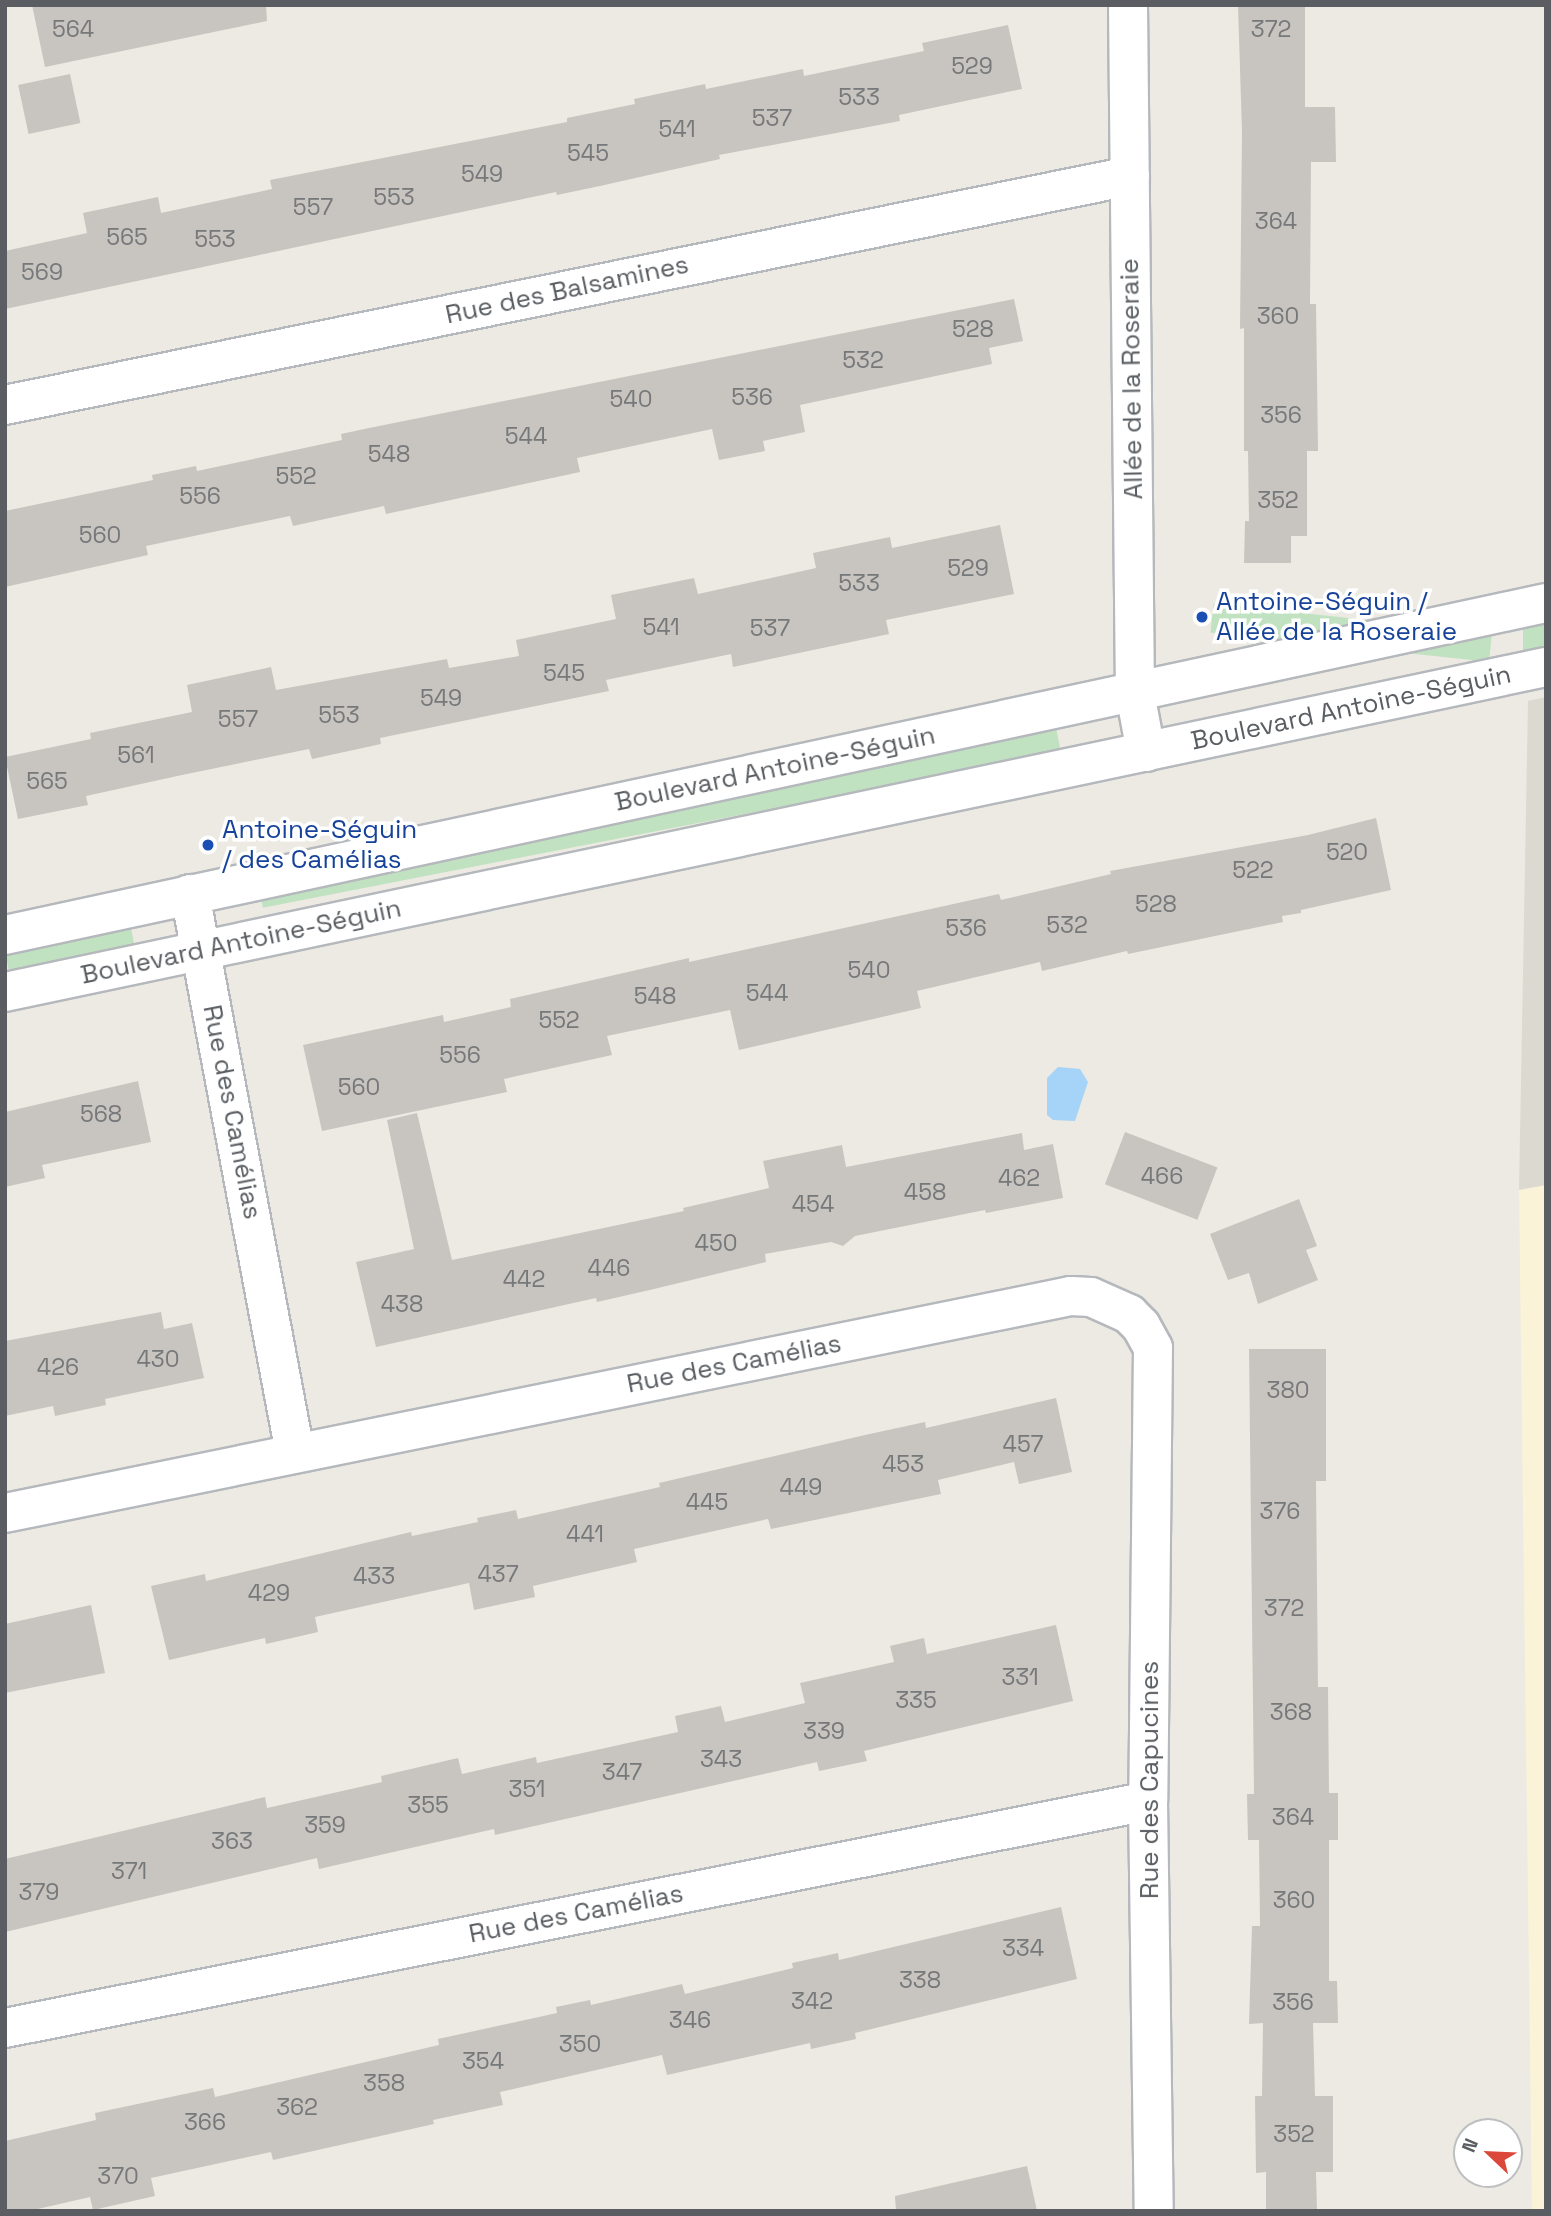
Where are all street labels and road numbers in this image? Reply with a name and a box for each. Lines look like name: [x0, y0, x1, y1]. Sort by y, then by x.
street label: Rue des Balsamines: [443, 249, 691, 331]
street label: Allée de la Roseraie: [1114, 258, 1150, 500]
street label: Boulevard Antoine-Séguin: [1188, 659, 1514, 757]
street label: Boulevard Antoine-Séguin: [612, 720, 938, 818]
street label: Boulevard Antoine-Séguin: [78, 893, 404, 991]
street label: Rue des Camélias: [196, 1002, 268, 1222]
street label: Rue des Camélias: [624, 1328, 844, 1400]
street label: Rue des Capucines: [1134, 1661, 1166, 1899]
street label: Rue des Camélias: [466, 1878, 686, 1950]

